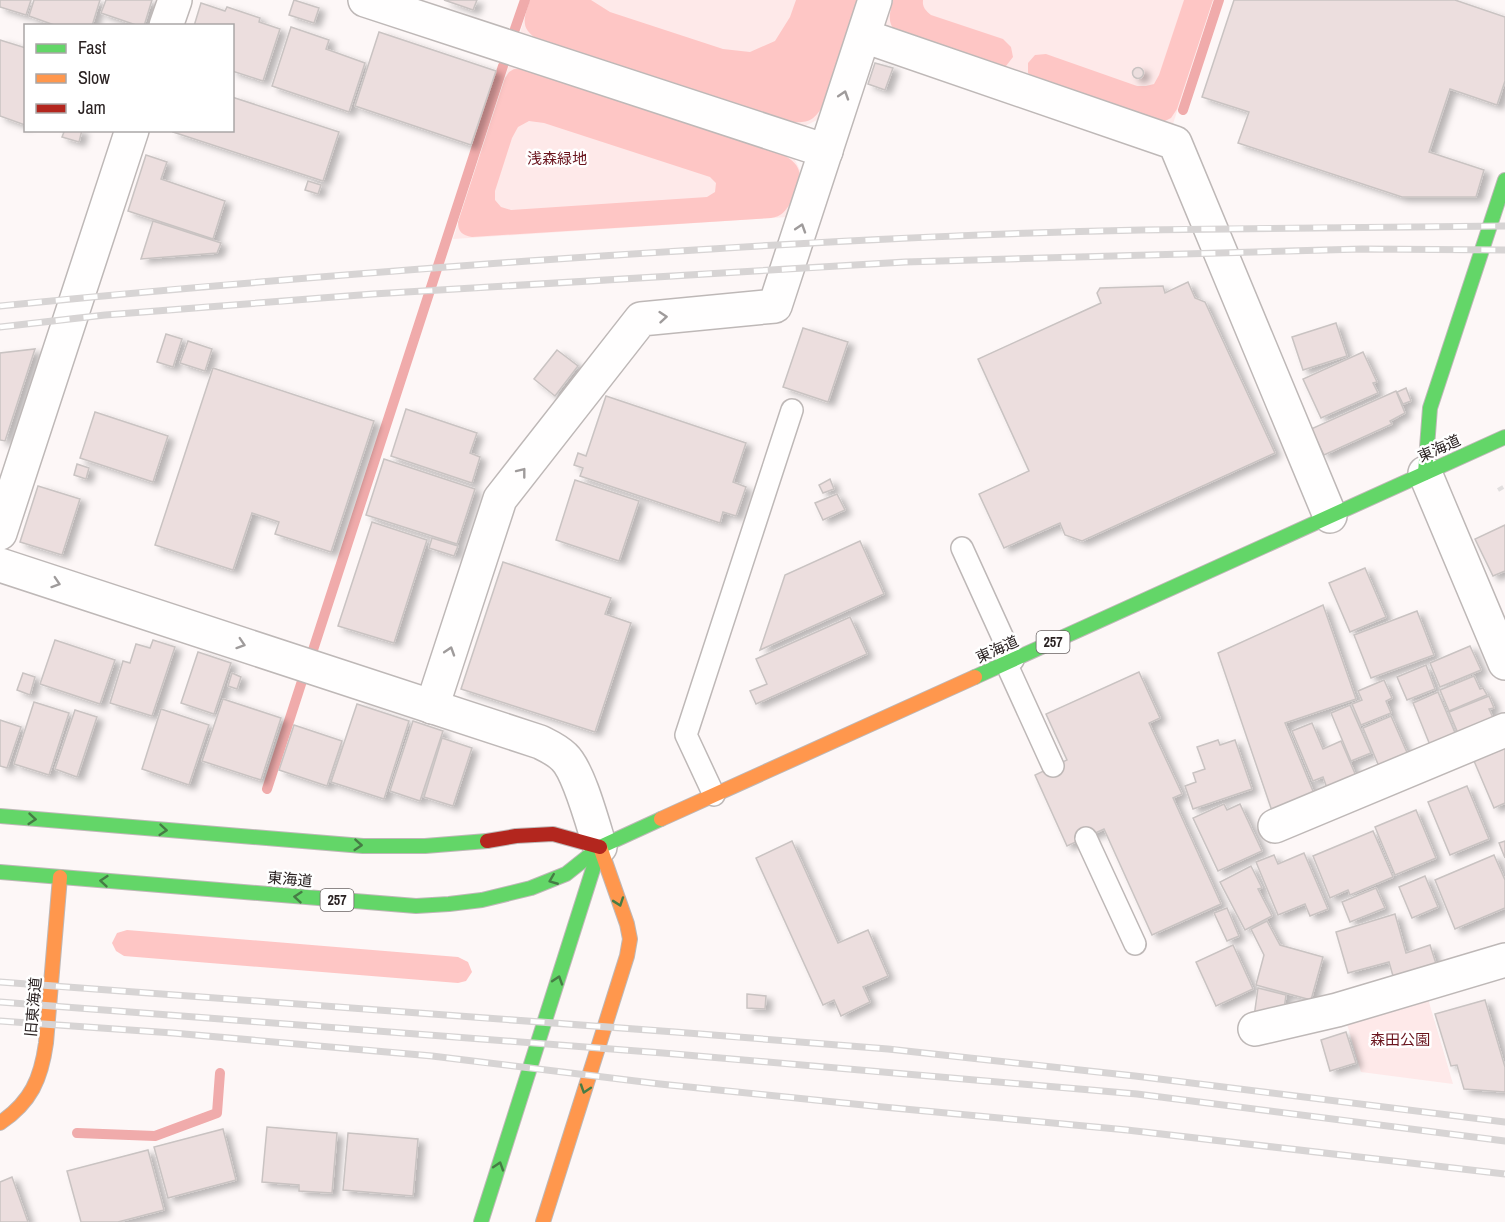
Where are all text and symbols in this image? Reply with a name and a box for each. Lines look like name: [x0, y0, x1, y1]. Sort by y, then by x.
legend: [24, 24, 234, 132]
text: Fast: [78, 35, 106, 60]
text: Slow: [78, 65, 110, 90]
one-way arrow: [837, 90, 850, 101]
text: Jam: [78, 95, 106, 120]
park label: 浅森緑地: [527, 148, 587, 169]
one-way arrow: [794, 223, 806, 234]
one-way arrow: [659, 311, 668, 324]
street label: 東海道: [1414, 429, 1464, 467]
one-way arrow: [514, 467, 525, 478]
one-way arrow: [50, 576, 61, 588]
street label: 東海道: [972, 630, 1022, 668]
road number: 257: [1036, 631, 1070, 653]
one-way arrow: [235, 637, 246, 649]
one-way arrow: [443, 646, 456, 657]
one-way arrow: [27, 812, 36, 825]
one-way arrow: [159, 823, 168, 836]
one-way arrow: [353, 839, 362, 852]
street label: 東海道: [267, 867, 313, 891]
one-way arrow: [548, 873, 559, 885]
one-way arrow: [100, 874, 109, 887]
road number: 257: [320, 889, 354, 911]
one-way arrow: [294, 890, 303, 903]
one-way arrow: [612, 896, 625, 907]
one-way arrow: [551, 975, 563, 986]
street label: 旧東海道: [20, 976, 46, 1038]
park label: 森田公園: [1370, 1029, 1430, 1050]
one-way arrow: [580, 1083, 592, 1094]
one-way arrow: [492, 1161, 504, 1172]

